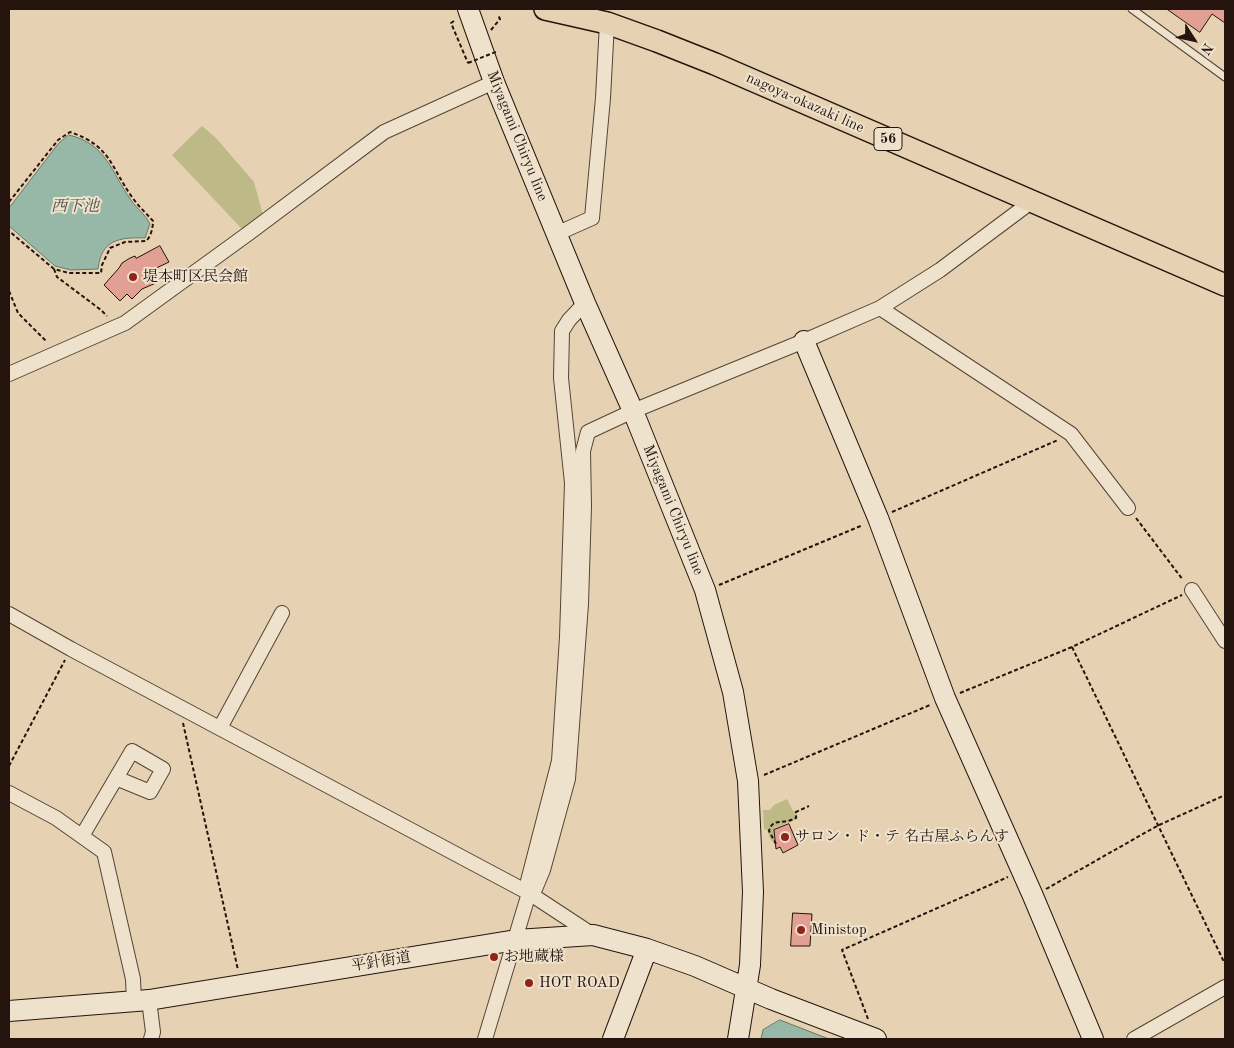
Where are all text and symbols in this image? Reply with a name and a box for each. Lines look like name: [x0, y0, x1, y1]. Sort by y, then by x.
north arrow: [1169, 15, 1219, 65]
text: N: [1197, 40, 1215, 57]
street label: Miyagami Chiryu line: [483, 68, 551, 204]
street label: nagoya-okazaki line: [743, 69, 867, 137]
road number: 56: [874, 128, 902, 150]
water label: 西下池: [51, 197, 99, 217]
place label: 堤本町区民会館: [143, 268, 248, 286]
marker: 堤本町区民会館: [127, 271, 139, 283]
street label: Miyagami Chiryu line: [639, 442, 707, 578]
place label: サロン・ド・テ 名古屋ふらんす: [795, 828, 1009, 846]
marker: サロン・ド・テ 名古屋ふらんす: [779, 831, 791, 843]
place label: Ministop: [811, 921, 867, 939]
marker: Ministop: [795, 924, 807, 936]
street label: 平針街道: [350, 948, 412, 976]
place label: お地蔵様: [504, 948, 564, 966]
marker: お地蔵様: [488, 951, 500, 963]
place label: HOT ROAD: [539, 974, 620, 992]
marker: HOT ROAD: [523, 977, 535, 989]

